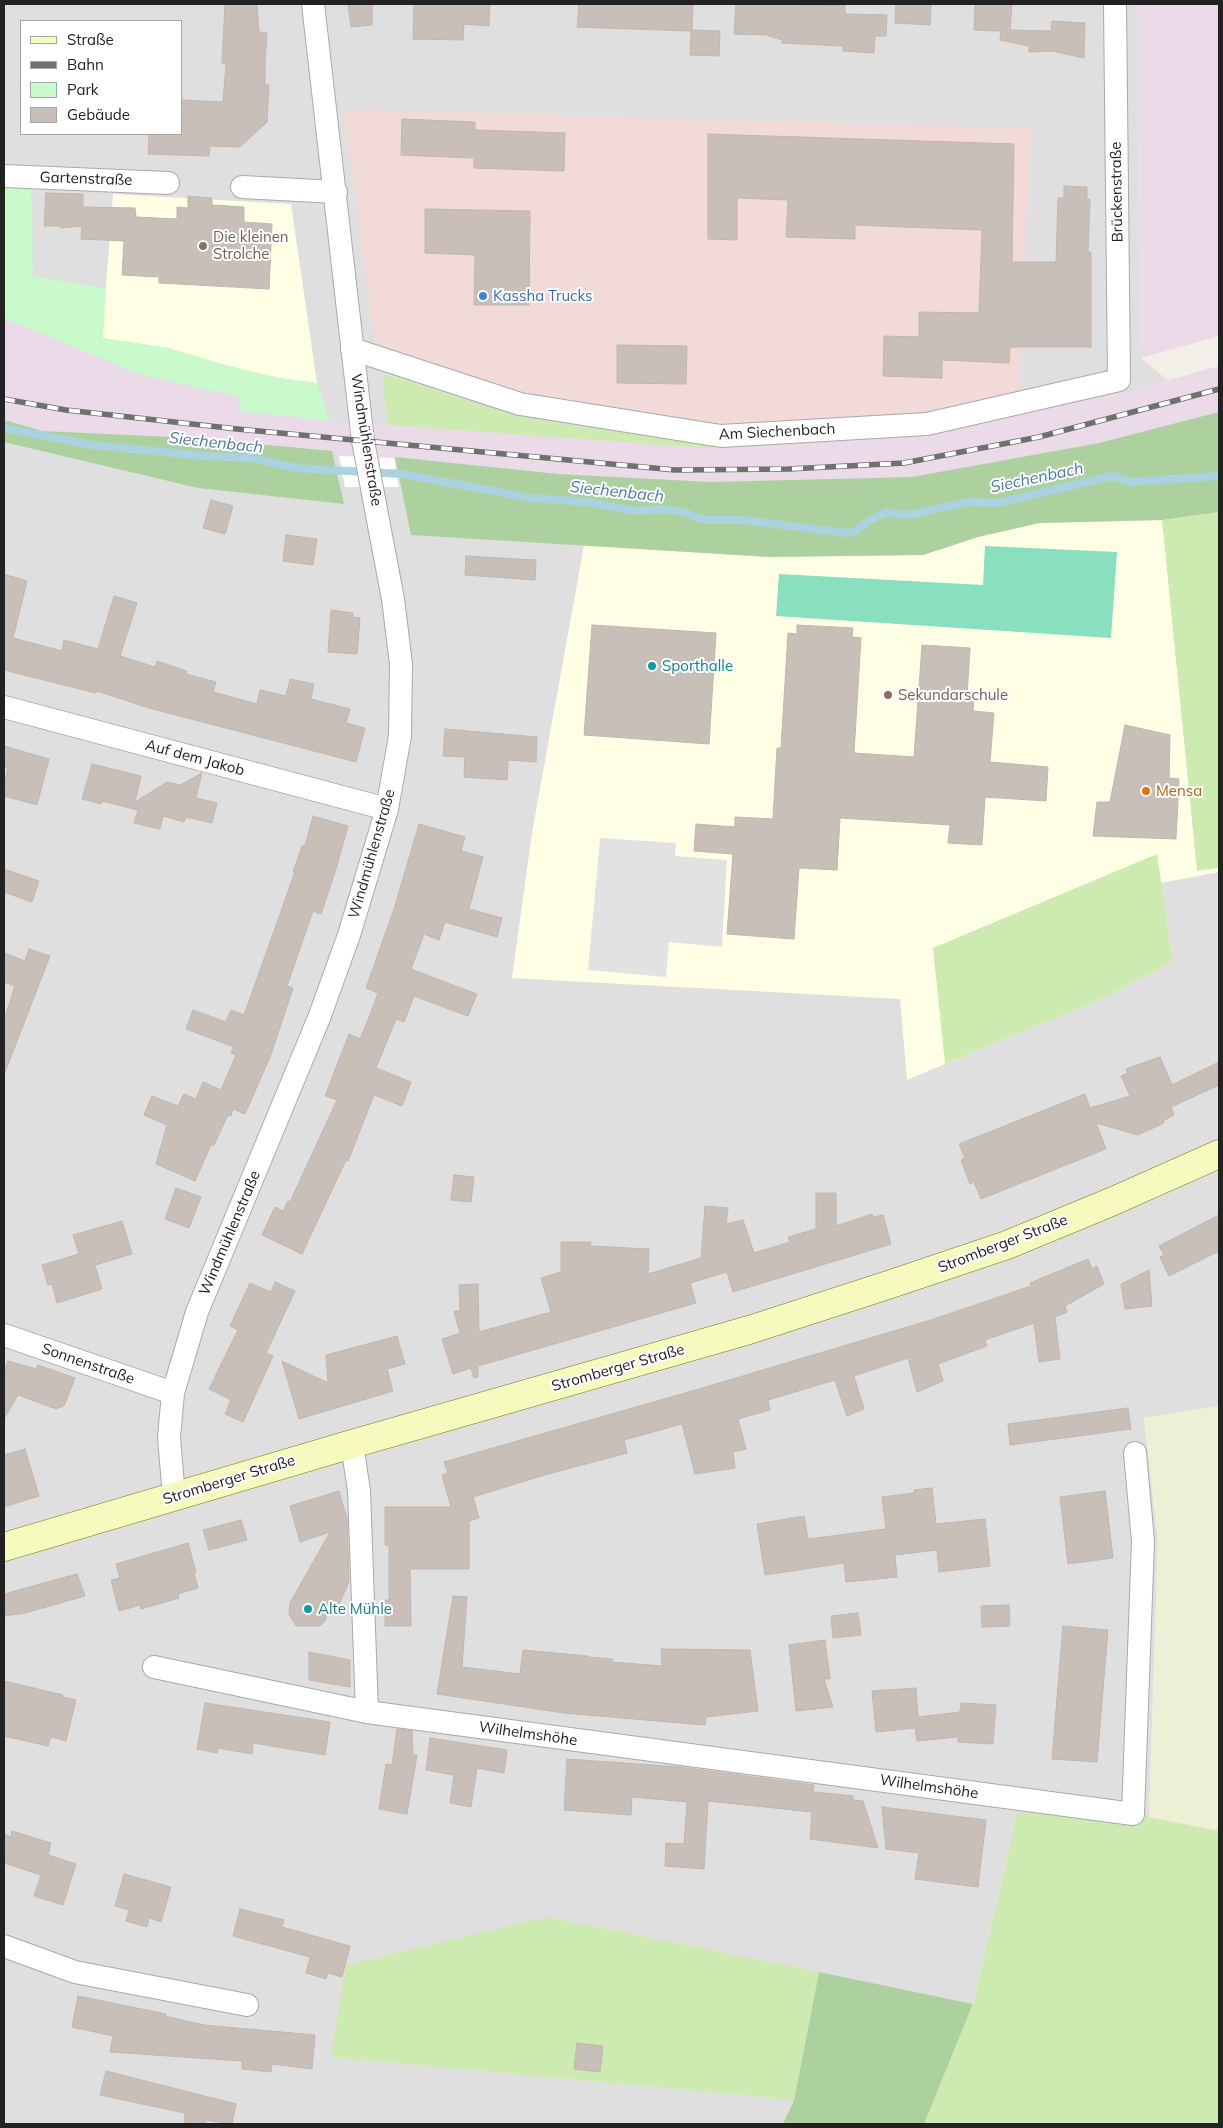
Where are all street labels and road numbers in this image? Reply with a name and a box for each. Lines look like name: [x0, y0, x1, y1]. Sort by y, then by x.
street label: Brückenstraße: [1107, 141, 1127, 243]
street label: Gartenstraße: [39, 168, 133, 190]
street label: Windmühlenstraße: [347, 373, 385, 507]
street label: Am Siechenbach: [718, 420, 836, 444]
street label: Auf dem Jakob: [143, 736, 247, 780]
street label: Windmühlenstraße: [345, 787, 399, 921]
street label: Windmühlenstraße: [196, 1168, 264, 1298]
street label: Stromberger Straße: [936, 1211, 1070, 1277]
street label: Sonnenstraße: [39, 1340, 137, 1388]
street label: Stromberger Straße: [550, 1340, 686, 1396]
street label: Stromberger Straße: [161, 1451, 297, 1509]
street label: Wilhelmshöhe: [478, 1718, 578, 1750]
street label: Wilhelmshöhe: [879, 1771, 979, 1803]

